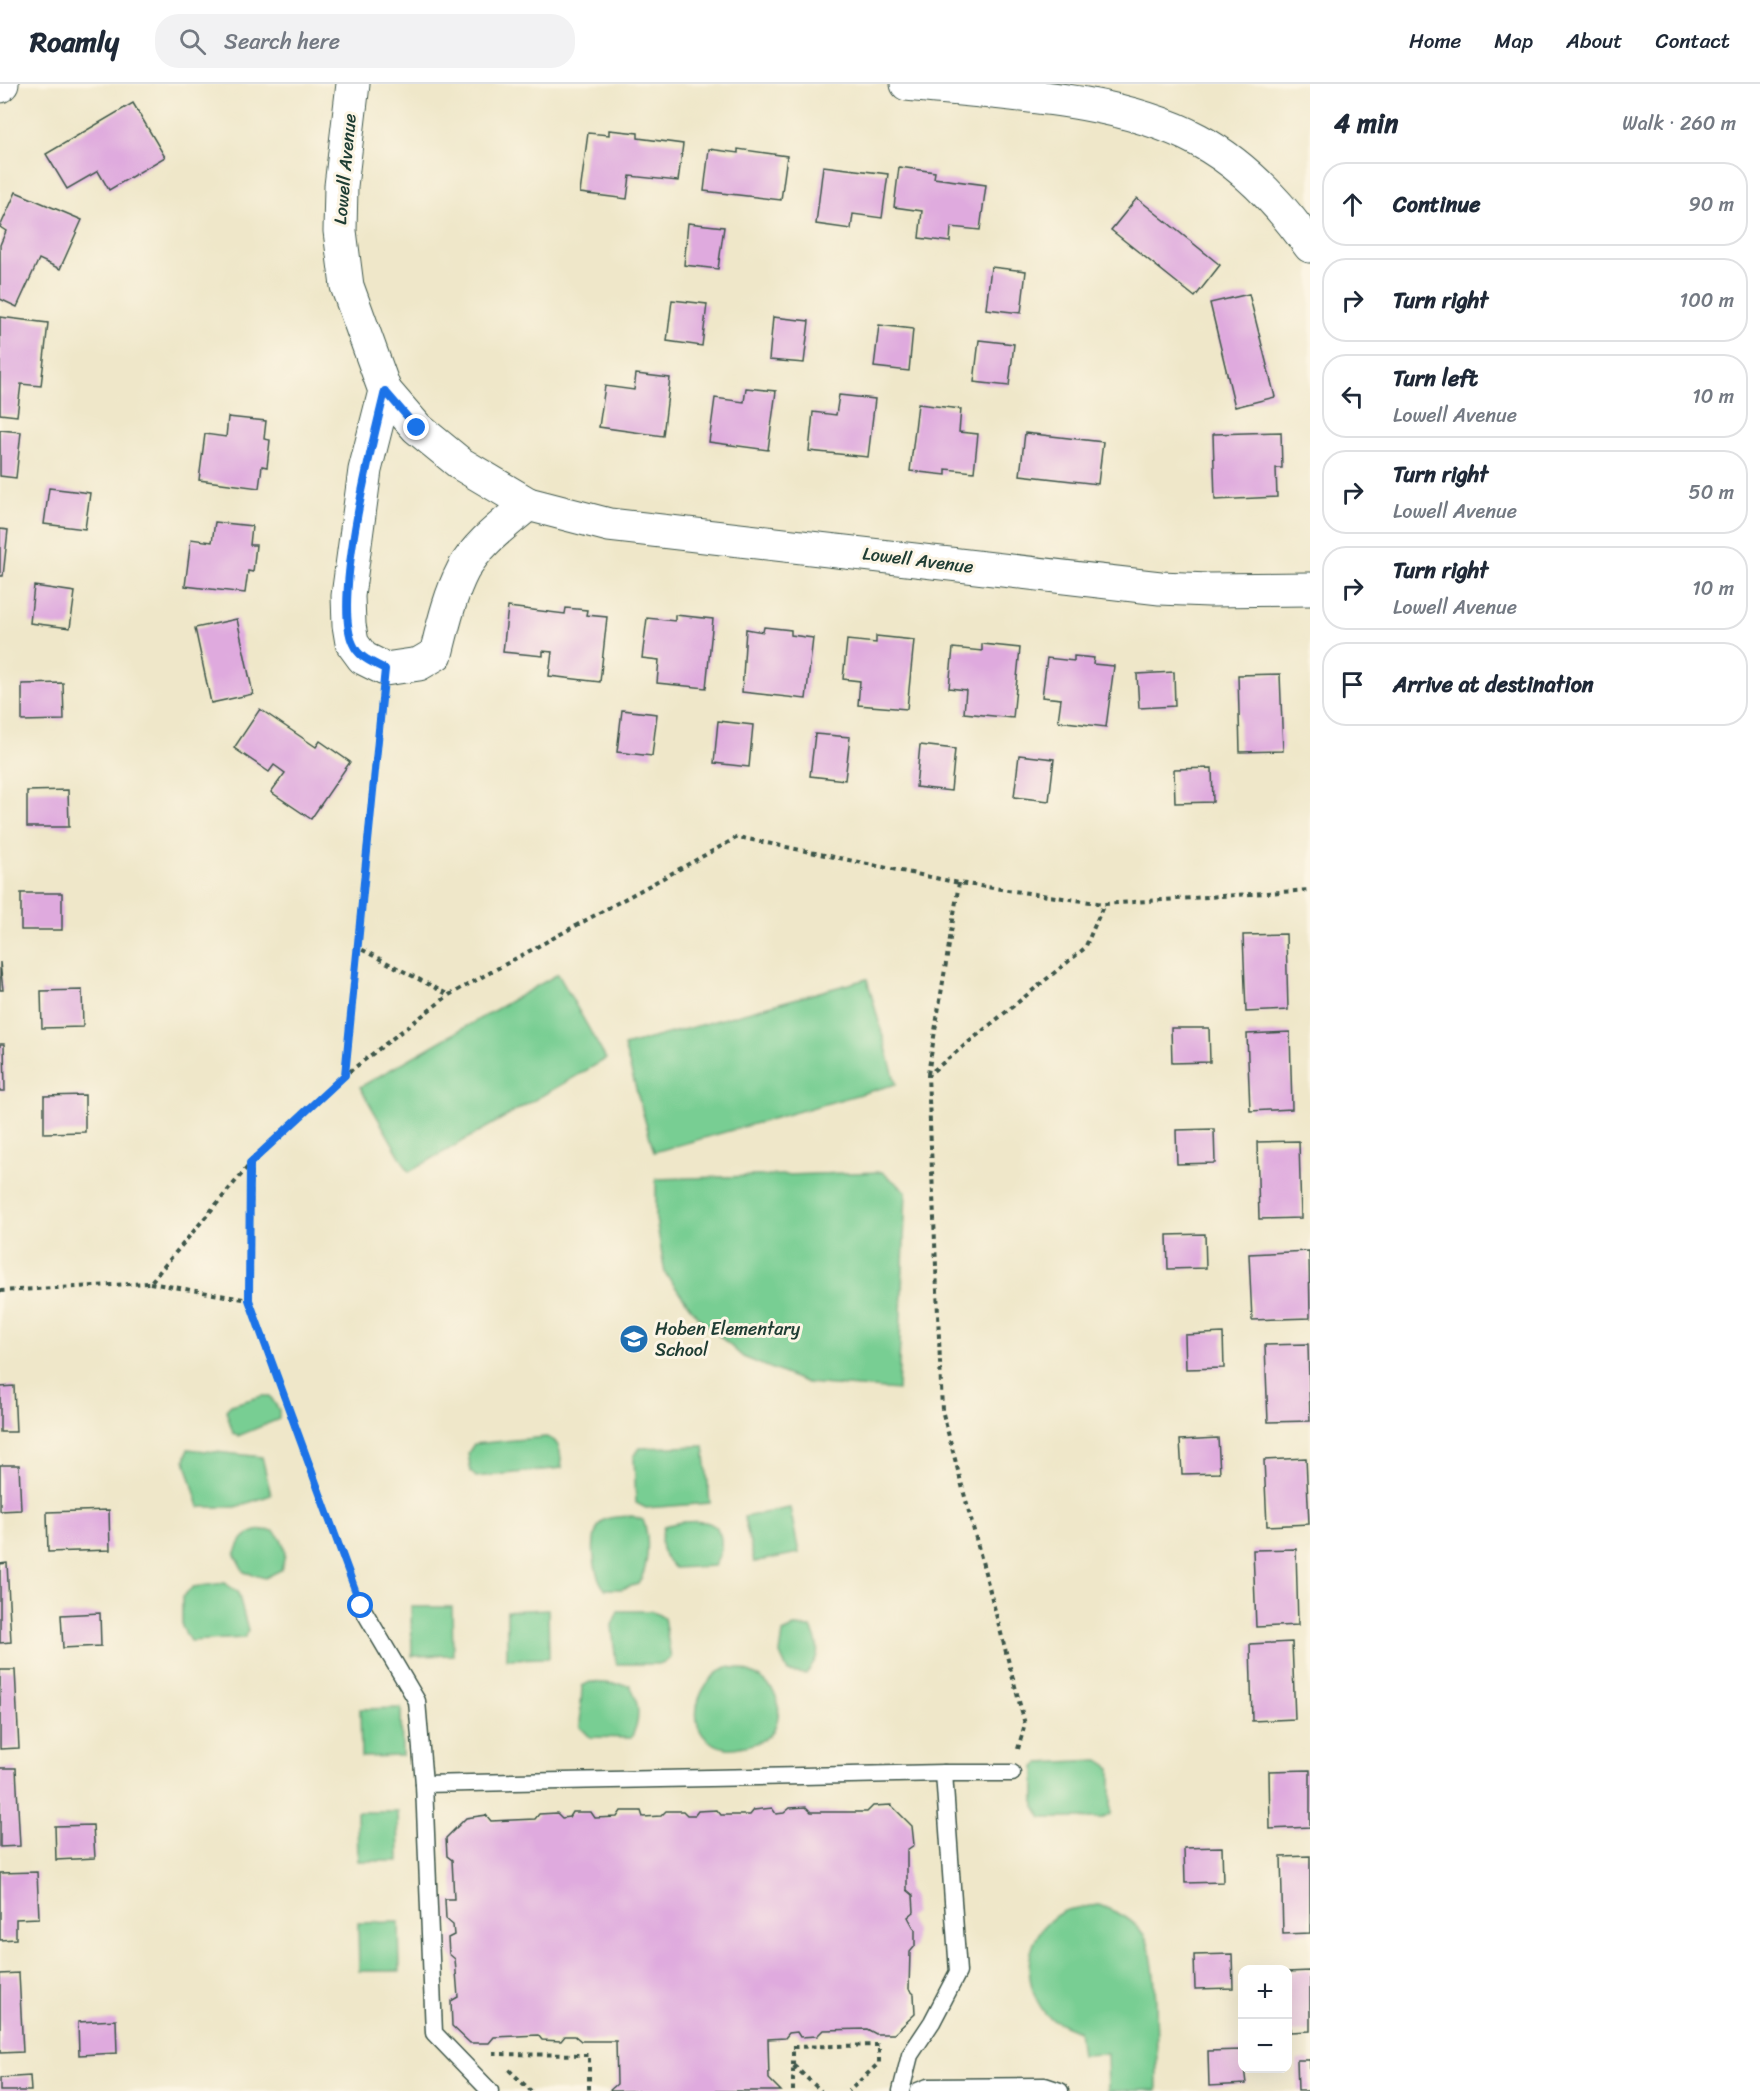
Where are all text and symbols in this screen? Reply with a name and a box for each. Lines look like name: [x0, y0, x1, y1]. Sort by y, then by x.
search box: [155, 14, 575, 68]
text: Roamly: [30, 17, 119, 66]
text: Search here: [224, 22, 340, 61]
text: Home: [1409, 22, 1461, 60]
text: Map: [1494, 22, 1533, 60]
text: About: [1566, 22, 1623, 60]
text: Contact: [1656, 22, 1730, 60]
icon: search: [176, 25, 209, 58]
text: 4 min: [1334, 100, 1398, 146]
text: Walk · 260 m: [1622, 106, 1736, 141]
street label: Lowell Avenue: [324, 112, 366, 226]
text: Continue: [1393, 185, 1481, 224]
text: 90 m: [1689, 187, 1734, 222]
icon: ahead: [1336, 188, 1369, 221]
text: Turn right: [1393, 281, 1488, 320]
text: 100 m: [1680, 283, 1734, 318]
icon: right: [1336, 284, 1369, 317]
text: Turn left: [1393, 359, 1478, 398]
text: 10 m: [1692, 379, 1734, 414]
icon: left: [1336, 380, 1369, 413]
text: Lowell Avenue: [1393, 398, 1517, 433]
route end: [403, 414, 429, 440]
text: Turn right: [1393, 455, 1488, 494]
text: 50 m: [1689, 475, 1734, 510]
icon: right: [1336, 476, 1369, 509]
text: Lowell Avenue: [1393, 494, 1517, 529]
street label: Lowell Avenue: [861, 537, 975, 583]
text: Turn right: [1393, 551, 1488, 590]
text: 10 m: [1692, 571, 1734, 606]
icon: right: [1336, 572, 1369, 605]
text: Lowell Avenue: [1393, 590, 1517, 625]
text: Arrive at destination: [1393, 665, 1594, 704]
icon: arrive: [1336, 668, 1369, 701]
place label: Hoben Elementary School: [655, 1313, 801, 1366]
school or university icon: Hoben Elementary School: [618, 1323, 650, 1355]
route start: [347, 1592, 373, 1618]
map controls: [1238, 1965, 1292, 2073]
button: +: [1238, 1965, 1292, 2019]
button: −: [1238, 2019, 1292, 2073]

